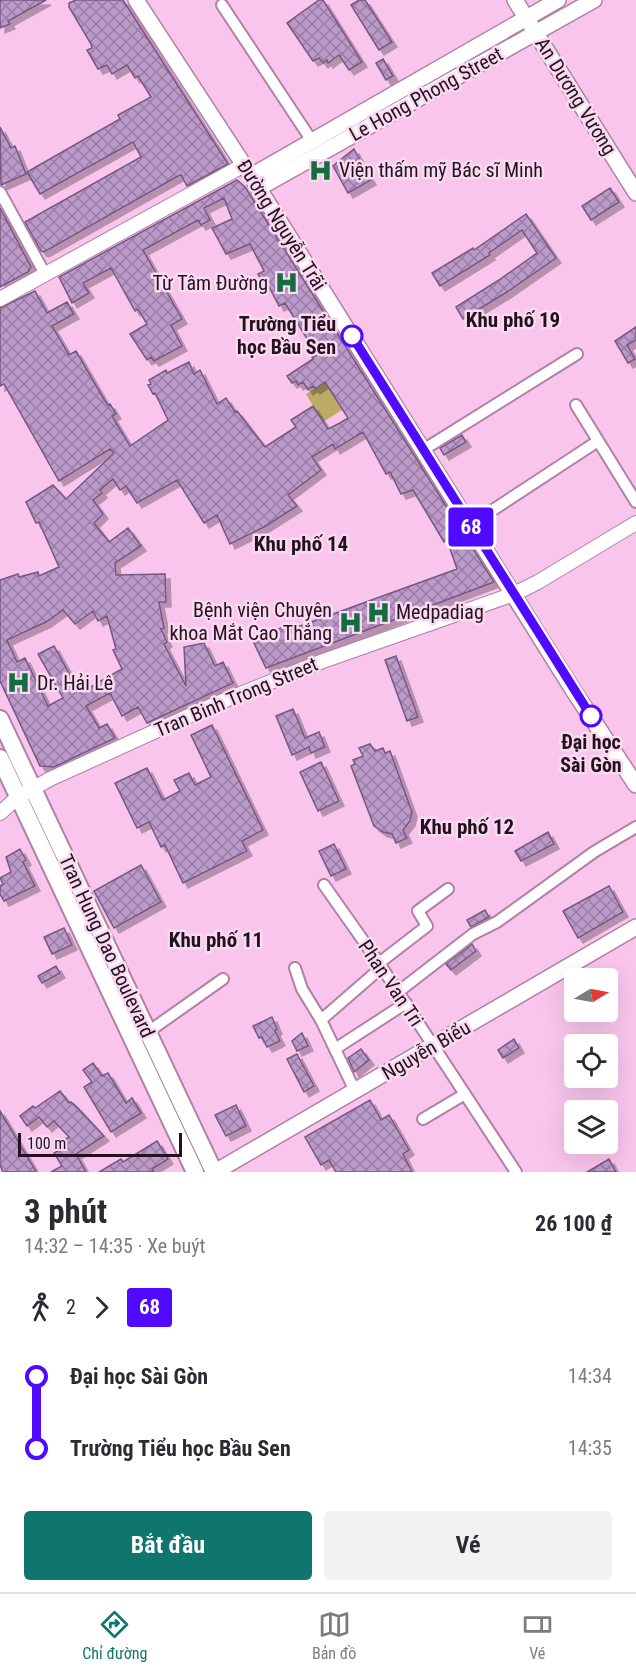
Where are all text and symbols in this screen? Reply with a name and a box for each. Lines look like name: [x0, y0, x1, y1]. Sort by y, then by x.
street label: An Dương Vương: [530, 33, 622, 159]
street label: Le Hong Phong Street: [345, 42, 507, 146]
street label: Đường Nguyễn Trãi: [232, 155, 332, 295]
hospital icon: Viện thấm mỹ Bác sĩ Minh: [308, 157, 334, 183]
place label: Viện thấm mỹ Bác sĩ Minh: [339, 158, 543, 182]
hospital icon: Từ Tâm Đường: [273, 270, 299, 296]
place label: Từ Tâm Đường: [152, 271, 268, 295]
district label: Khu phố 19: [466, 308, 560, 332]
place label: Trường Tiểu học Bầu Sen: [237, 312, 336, 359]
marker: Trường Tiểu học Bầu Sen: [341, 325, 363, 347]
line badge: 68: [444, 508, 498, 546]
text: 68: [460, 515, 482, 539]
district label: Khu phố 14: [254, 532, 348, 556]
place label: Bệnh viện Chuyên khoa Mắt Cao Thắng: [170, 598, 332, 645]
hospital icon: Medpadiag: [365, 599, 391, 625]
place label: Medpadiag: [396, 600, 484, 624]
hospital icon: Bệnh viện Chuyên khoa Mắt Cao Thắng: [337, 609, 363, 635]
street label: Tran Binh Trong Street: [151, 652, 321, 742]
hospital icon: Dr. Hải Lê: [6, 670, 32, 696]
place label: Dr. Hải Lê: [37, 671, 113, 695]
marker: Đại học Sài Gòn: [580, 705, 602, 727]
place label: Đại học Sài Gòn: [560, 730, 622, 777]
district label: Khu phố 12: [420, 815, 514, 839]
street label: Tran Hung Dao Boulevard: [54, 851, 160, 1041]
district label: Khu phố 11: [169, 928, 263, 952]
street label: Phan Van Tri: [353, 935, 429, 1031]
north arrow: [564, 968, 618, 1022]
map controls: [564, 968, 618, 1154]
street label: Nguyễn Biểu: [377, 1015, 475, 1085]
button: locate: [564, 1034, 618, 1088]
button: layers: [564, 1100, 618, 1154]
scale bar: [18, 1130, 182, 1158]
text: 100 m: [27, 1134, 66, 1153]
text: 3 phút: [24, 1192, 107, 1231]
text: 26 100 ₫: [535, 1211, 612, 1236]
text: 14:32 – 14:35 · Xe buýt: [24, 1234, 206, 1258]
icon: walk: [24, 1291, 57, 1324]
icon: forward: [85, 1291, 118, 1324]
text: 2: [66, 1295, 76, 1319]
text: 68: [139, 1295, 160, 1319]
text: Đại học Sài Gòn: [70, 1364, 208, 1389]
text: 14:34: [568, 1364, 612, 1388]
text: Trường Tiểu học Bầu Sen: [70, 1436, 291, 1461]
text: 14:35: [568, 1436, 612, 1460]
button: Bắt đầu: [24, 1511, 312, 1580]
button: Vé: [324, 1511, 612, 1580]
tab: Chỉ đường: [82, 1608, 147, 1663]
tab: Bản đồ: [312, 1608, 356, 1663]
tab: Vé: [521, 1608, 554, 1663]

